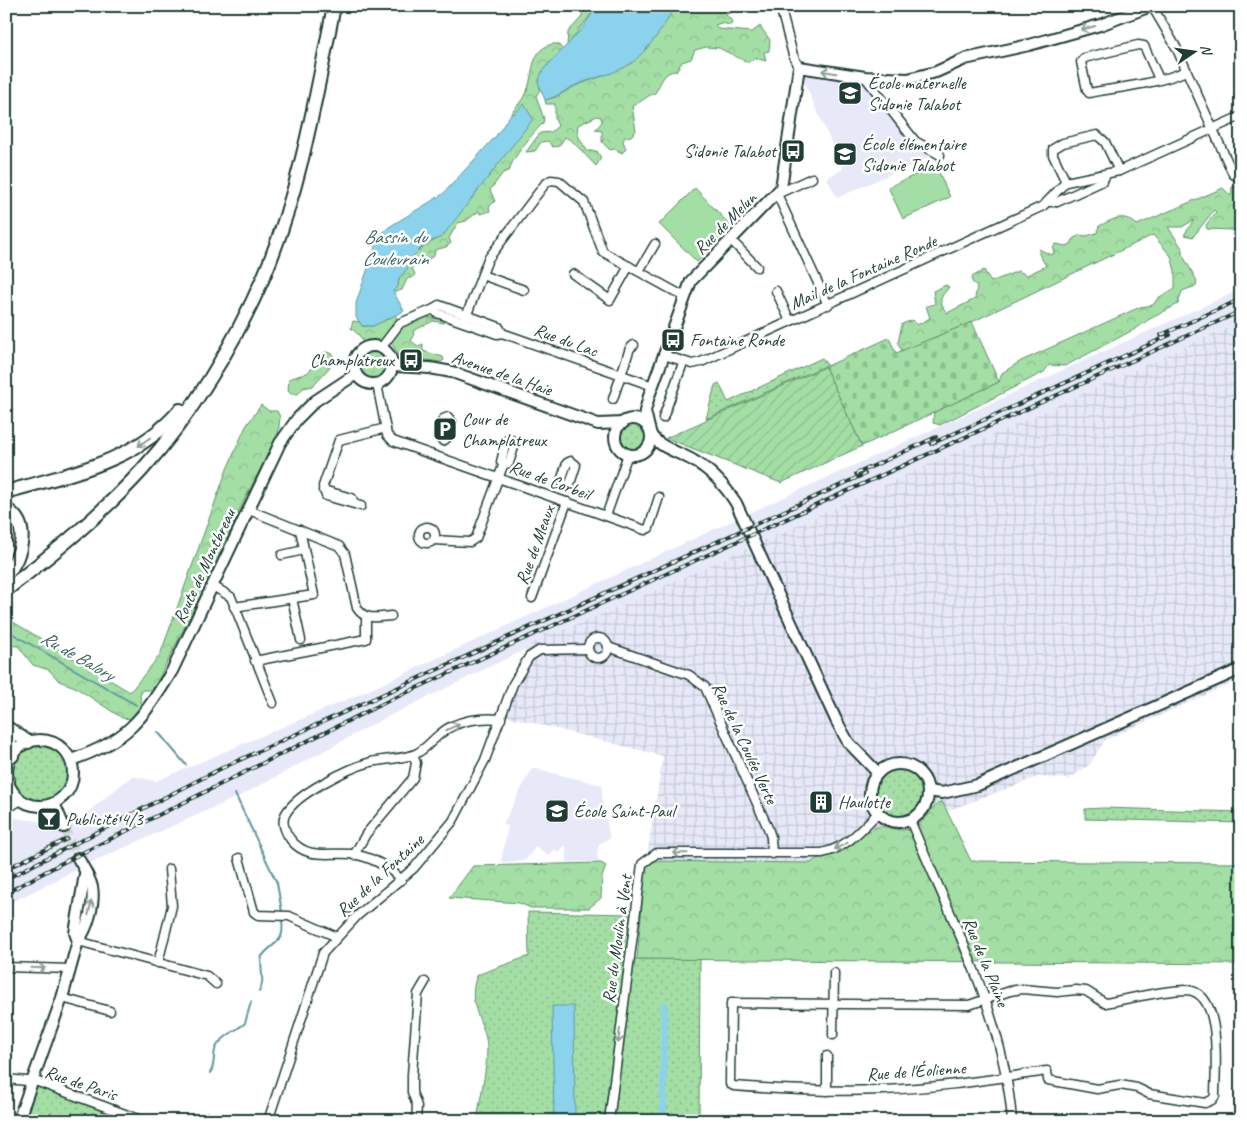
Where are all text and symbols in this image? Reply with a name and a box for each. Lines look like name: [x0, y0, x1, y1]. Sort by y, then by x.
one-way arrow: [1081, 24, 1097, 34]
north arrow: [1170, 28, 1220, 78]
text: N: [1197, 43, 1216, 58]
one-way arrow: [821, 67, 837, 77]
place label: École maternelle Sidonie Talabot: [868, 72, 967, 115]
school or university icon: École maternelle Sidonie Talabot: [837, 80, 863, 106]
place label: École élémentaire Sidonie Talabot: [862, 133, 967, 176]
bus stop icon: Sidonie Talabot: [780, 138, 806, 164]
place label: Sidonie Talabot: [684, 140, 778, 162]
school or university icon: École élémentaire Sidonie Talabot: [832, 141, 858, 167]
street label: Rue de Melun: [689, 186, 762, 259]
water label: Bassin du Coulevrain: [362, 225, 429, 271]
street label: Mail de la Fontaine Ronde: [786, 229, 941, 314]
street label: Rue du Lac: [531, 318, 601, 362]
bus stop icon: Fontaine Ronde: [660, 327, 686, 353]
place label: Fontaine Ronde: [690, 329, 785, 351]
street label: Avenue de la Haie: [449, 346, 556, 401]
bus stop icon: Champlatreux: [398, 347, 424, 373]
place label: Champlatreux: [310, 349, 396, 371]
place label: Cour de Champlatreux: [462, 408, 548, 451]
parking icon: Cour de Champlatreux: [432, 416, 458, 442]
one-way arrow: [137, 437, 151, 447]
street label: Rue de Corbeil: [506, 455, 596, 506]
street label: Rue de Meaux: [511, 501, 560, 587]
street label: Route de Montbreau: [168, 504, 241, 627]
water label: Ru de Balory: [37, 625, 121, 688]
street label: Rue de la Coulée Verte: [707, 679, 783, 808]
one-way arrow: [445, 722, 460, 731]
building icon: Haulotte: [808, 789, 834, 815]
place label: Haulotte: [838, 791, 891, 813]
school or university icon: École Saint-Paul: [544, 798, 570, 824]
place label: École Saint-Paul: [574, 800, 677, 822]
bar icon: Publicité 4/3: [36, 806, 62, 832]
place label: Publicité 4/3: [66, 808, 145, 830]
street label: Rue de la Fontaine: [332, 828, 429, 921]
one-way arrow: [834, 842, 849, 851]
one-way arrow: [672, 848, 688, 858]
street label: Rue du Moulin à Vent: [597, 871, 637, 1005]
one-way arrow: [86, 900, 95, 916]
street label: Rue de la Plaine: [958, 914, 1014, 1011]
one-way arrow: [30, 963, 46, 973]
one-way arrow: [614, 1028, 624, 1044]
street label: Rue de l'Éolienne: [866, 1056, 967, 1085]
street label: Rue de Paris: [42, 1060, 122, 1106]

